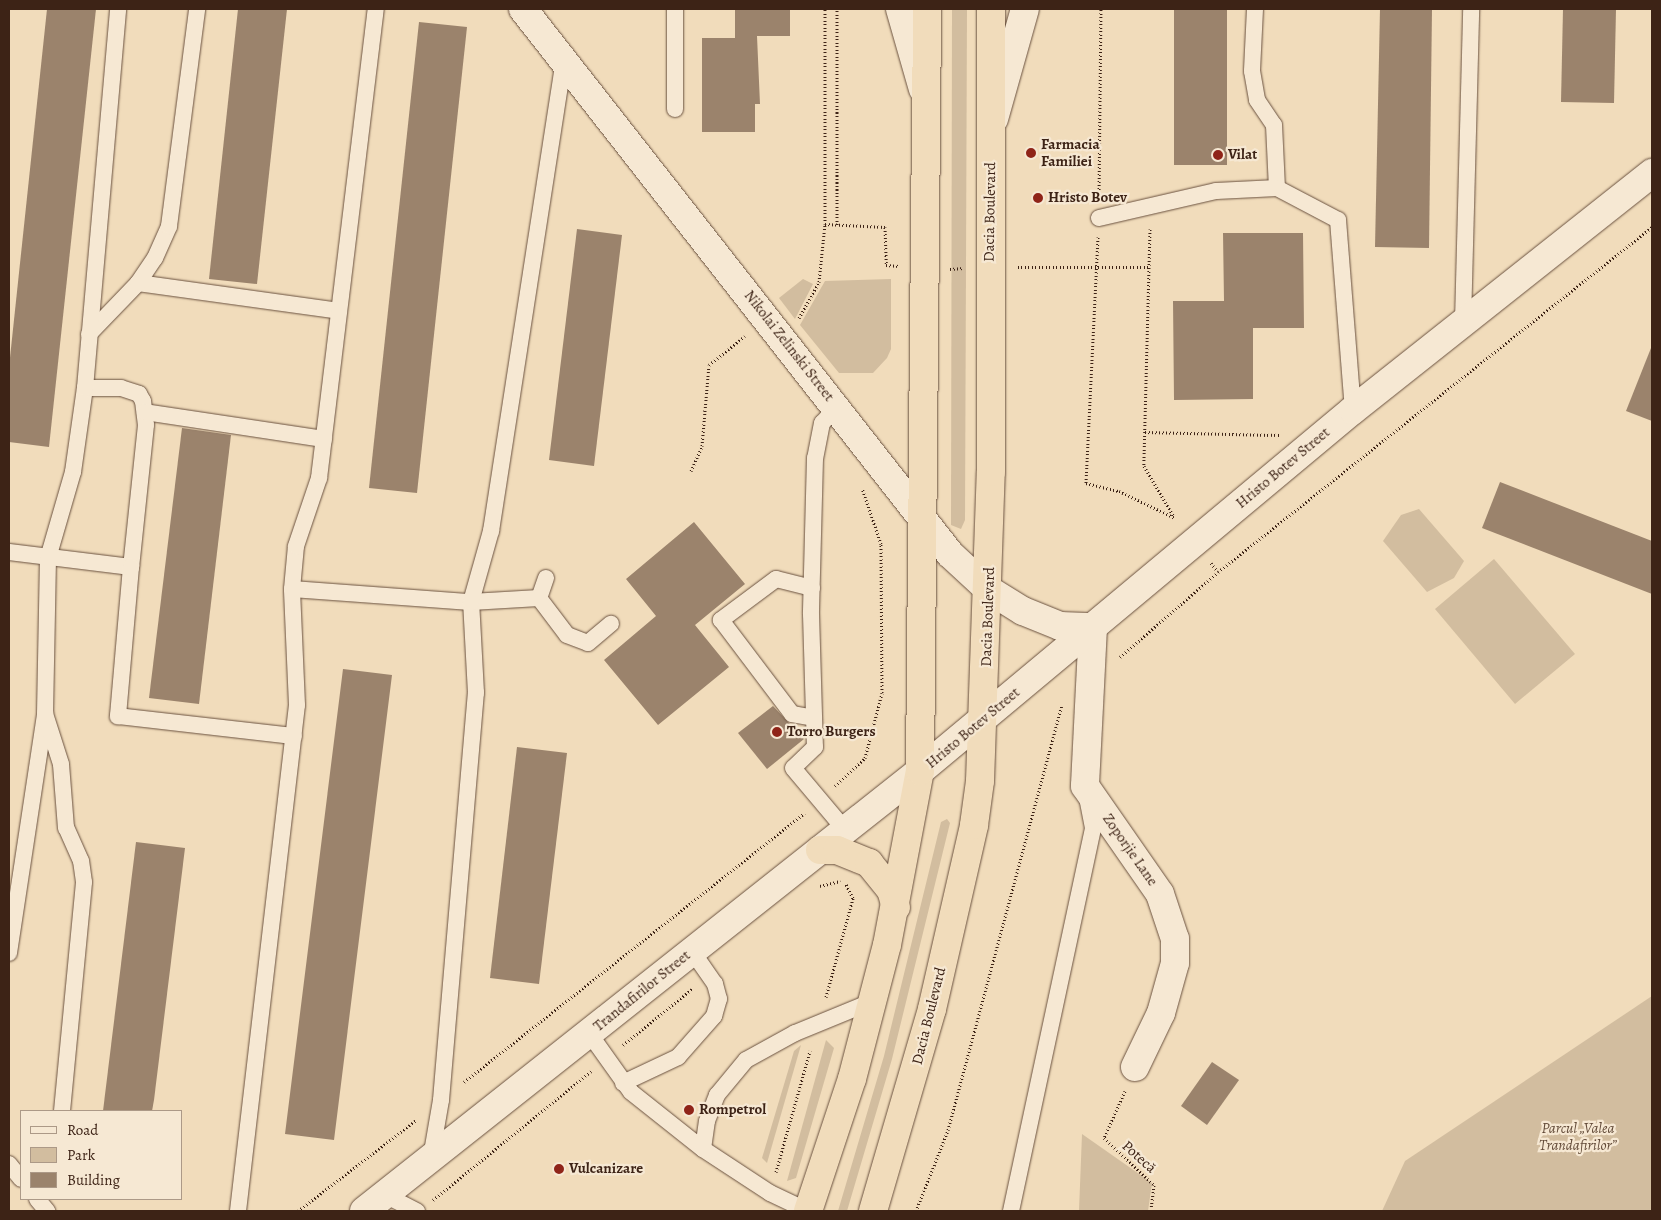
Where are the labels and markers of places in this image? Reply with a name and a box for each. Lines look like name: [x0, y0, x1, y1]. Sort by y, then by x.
place label: Farmacia Familiei: [1041, 135, 1100, 170]
place label: Vilat: [1228, 146, 1257, 164]
marker: Farmacia Familiei: [1025, 147, 1037, 159]
marker: Vilat: [1212, 149, 1224, 161]
place label: Hristo Botev: [1048, 189, 1127, 207]
marker: Hristo Botev: [1032, 192, 1044, 204]
place label: Torro Burgers: [787, 723, 876, 741]
marker: Torro Burgers: [771, 726, 783, 738]
place label: Rompetrol: [699, 1101, 766, 1119]
marker: Rompetrol: [683, 1104, 695, 1116]
place label: Vulcanizare: [569, 1160, 643, 1178]
marker: Vulcanizare: [553, 1163, 565, 1175]

